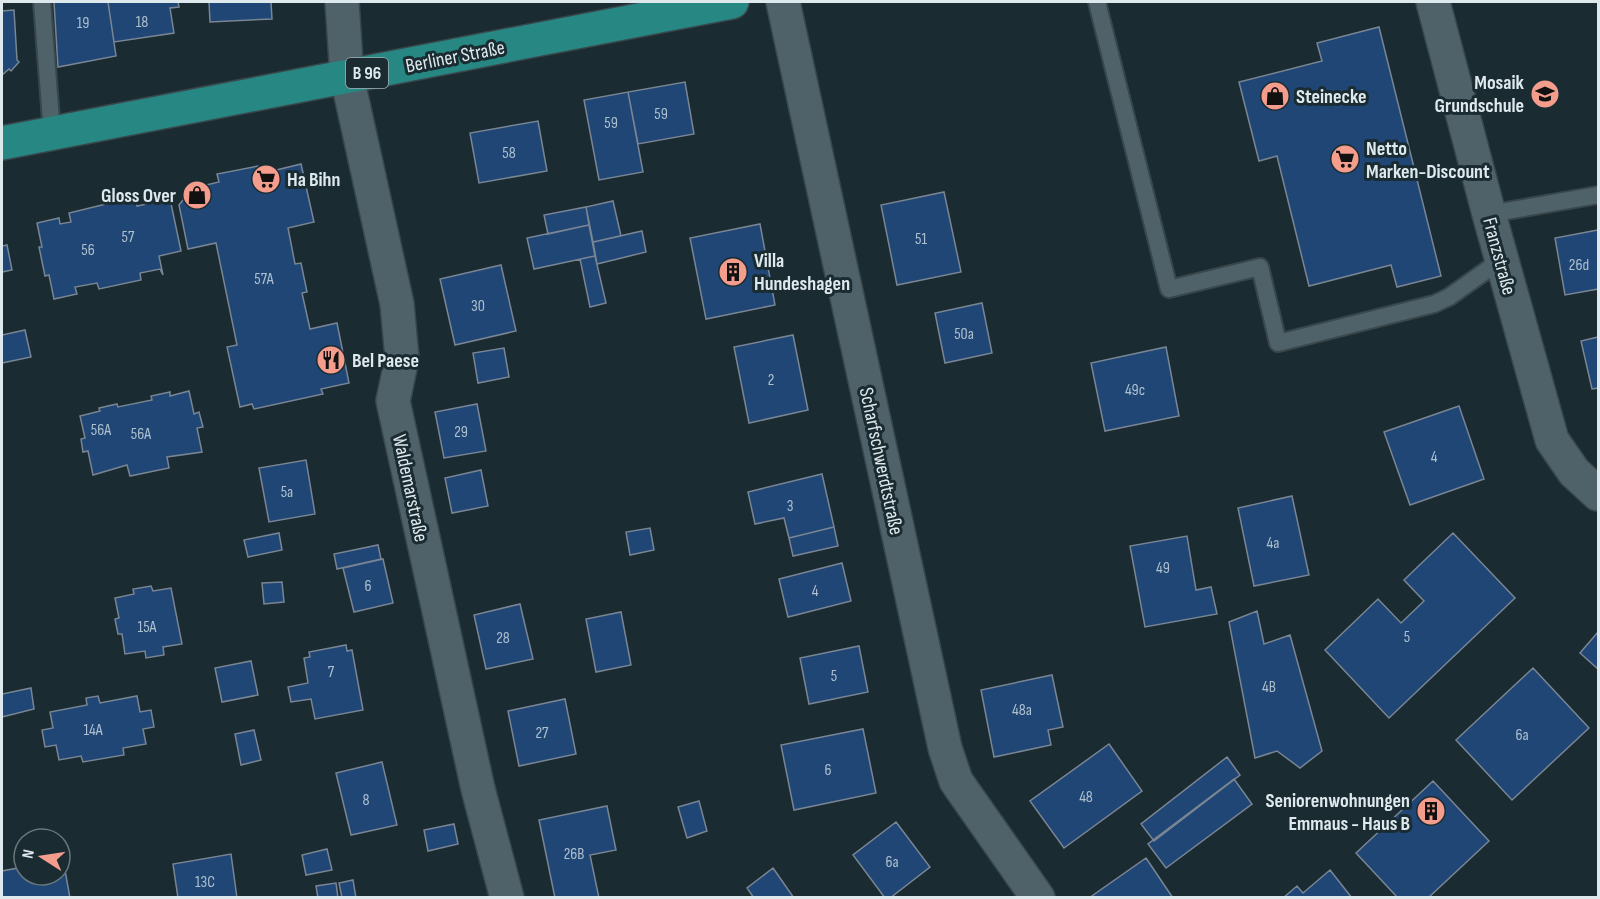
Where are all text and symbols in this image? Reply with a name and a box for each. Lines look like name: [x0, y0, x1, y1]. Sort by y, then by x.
house number: 18: [136, 13, 148, 32]
house number: 19: [77, 14, 89, 33]
street label: Berliner Straße: [404, 36, 507, 78]
road number: B 96: [346, 58, 388, 88]
place label: Mosaik Grundschule: [1435, 71, 1525, 118]
school or university icon: Mosaik Grundschule: [1529, 78, 1561, 110]
shop icon: Steinecke: [1259, 80, 1291, 112]
place label: Steinecke: [1296, 85, 1367, 109]
house number: 59: [654, 105, 668, 124]
house number: 59: [604, 114, 618, 133]
place label: Netto Marken-Discount: [1366, 137, 1490, 184]
supermarket icon: Netto Marken-Discount: [1329, 143, 1361, 175]
house number: 58: [502, 144, 516, 163]
supermarket icon: Ha Bihn: [250, 163, 282, 195]
place label: Ha Bihn: [287, 168, 340, 192]
shop icon: Gloss Over: [181, 179, 213, 211]
place label: Gloss Over: [101, 184, 176, 208]
street label: Franzstraße: [1477, 215, 1521, 298]
house number: 57: [122, 228, 135, 247]
house number: 51: [915, 230, 927, 249]
house number: 56: [81, 241, 95, 260]
place label: Villa Hundeshagen: [754, 249, 850, 296]
building icon: Villa Hundeshagen: [717, 256, 749, 288]
house number: 26d: [1569, 256, 1589, 275]
house number: 57A: [254, 270, 274, 289]
house number: 30: [471, 297, 485, 316]
house number: 50a: [954, 325, 974, 344]
restaurant icon: Bel Paese: [315, 344, 347, 376]
place label: Bel Paese: [352, 349, 419, 373]
house number: 2: [768, 371, 774, 390]
house number: 49c: [1125, 381, 1145, 400]
street label: Scharfschwerdtstraße: [854, 385, 908, 537]
house number: 56A: [91, 421, 111, 440]
house number: 29: [454, 423, 468, 442]
house number: 56A: [131, 425, 151, 444]
street label: Waldemarstraße: [387, 432, 433, 544]
house number: 4: [1431, 448, 1438, 467]
house number: 5a: [281, 483, 293, 502]
house number: 3: [787, 497, 793, 516]
house number: 4a: [1267, 534, 1279, 553]
house number: 49: [1156, 559, 1170, 578]
house number: 6: [364, 577, 372, 596]
house number: 4: [812, 582, 819, 601]
house number: 15A: [138, 618, 157, 637]
house number: 5: [1404, 628, 1410, 647]
house number: 28: [496, 629, 510, 648]
house number: 7: [328, 663, 335, 682]
house number: 5: [831, 667, 837, 686]
house number: 4B: [1262, 678, 1276, 697]
house number: 48a: [1012, 701, 1032, 720]
house number: 14A: [83, 721, 103, 740]
house number: 27: [535, 724, 549, 743]
house number: 6a: [1515, 726, 1529, 745]
house number: 6: [824, 761, 832, 780]
house number: 48: [1079, 788, 1093, 807]
place label: Seniorenwohnungen Emmaus - Haus B: [1266, 789, 1410, 836]
house number: 8: [362, 791, 370, 810]
building icon: Seniorenwohnungen Emmaus - Haus B: [1415, 795, 1447, 827]
north arrow: [12, 827, 72, 887]
house number: 26B: [564, 845, 584, 864]
text: N: [19, 848, 39, 860]
house number: 6a: [885, 853, 899, 872]
house number: 13C: [195, 873, 215, 892]

